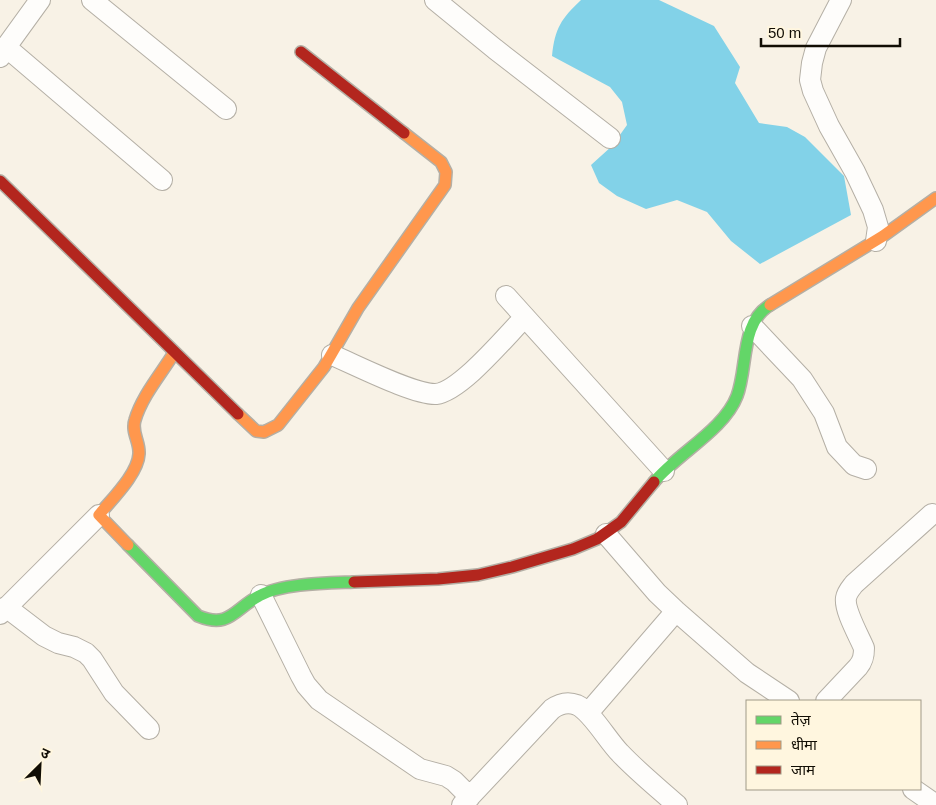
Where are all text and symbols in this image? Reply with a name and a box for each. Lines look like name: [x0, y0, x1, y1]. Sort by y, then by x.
scale bar: [761, 15, 900, 47]
text: 50 m: [768, 24, 801, 41]
legend: [746, 700, 921, 790]
text: तेज़: [791, 711, 812, 728]
text: धीमा: [791, 736, 818, 753]
north arrow: [15, 740, 65, 790]
text: उ: [38, 744, 53, 762]
text: जाम: [791, 761, 816, 778]

